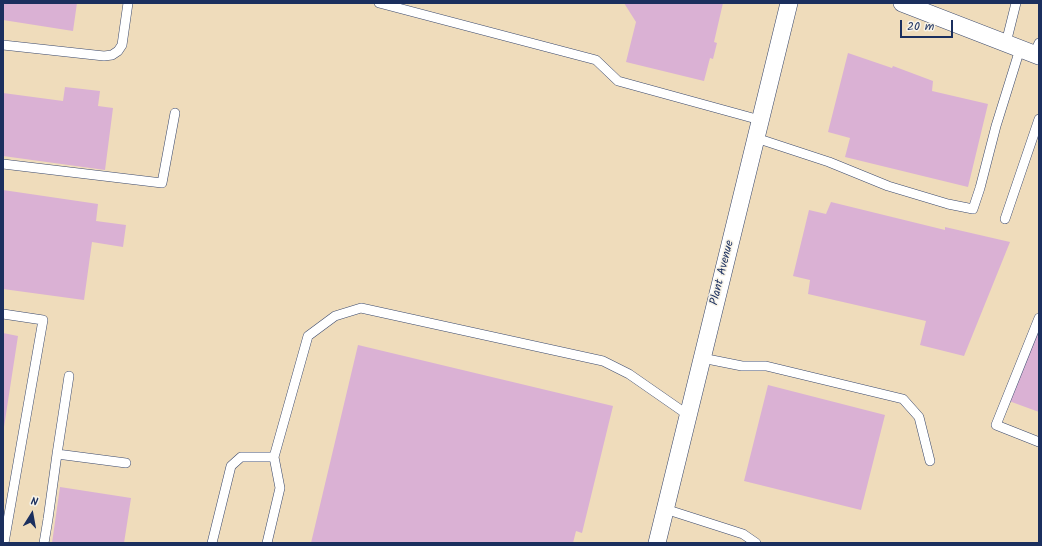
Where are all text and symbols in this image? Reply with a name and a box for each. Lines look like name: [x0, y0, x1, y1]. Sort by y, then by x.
scale bar: [902, 12, 955, 38]
text: 20 m: [907, 17, 934, 36]
street label: Plant Avenue: [708, 239, 738, 307]
text: N: [29, 493, 39, 512]
north arrow: [12, 494, 52, 534]

